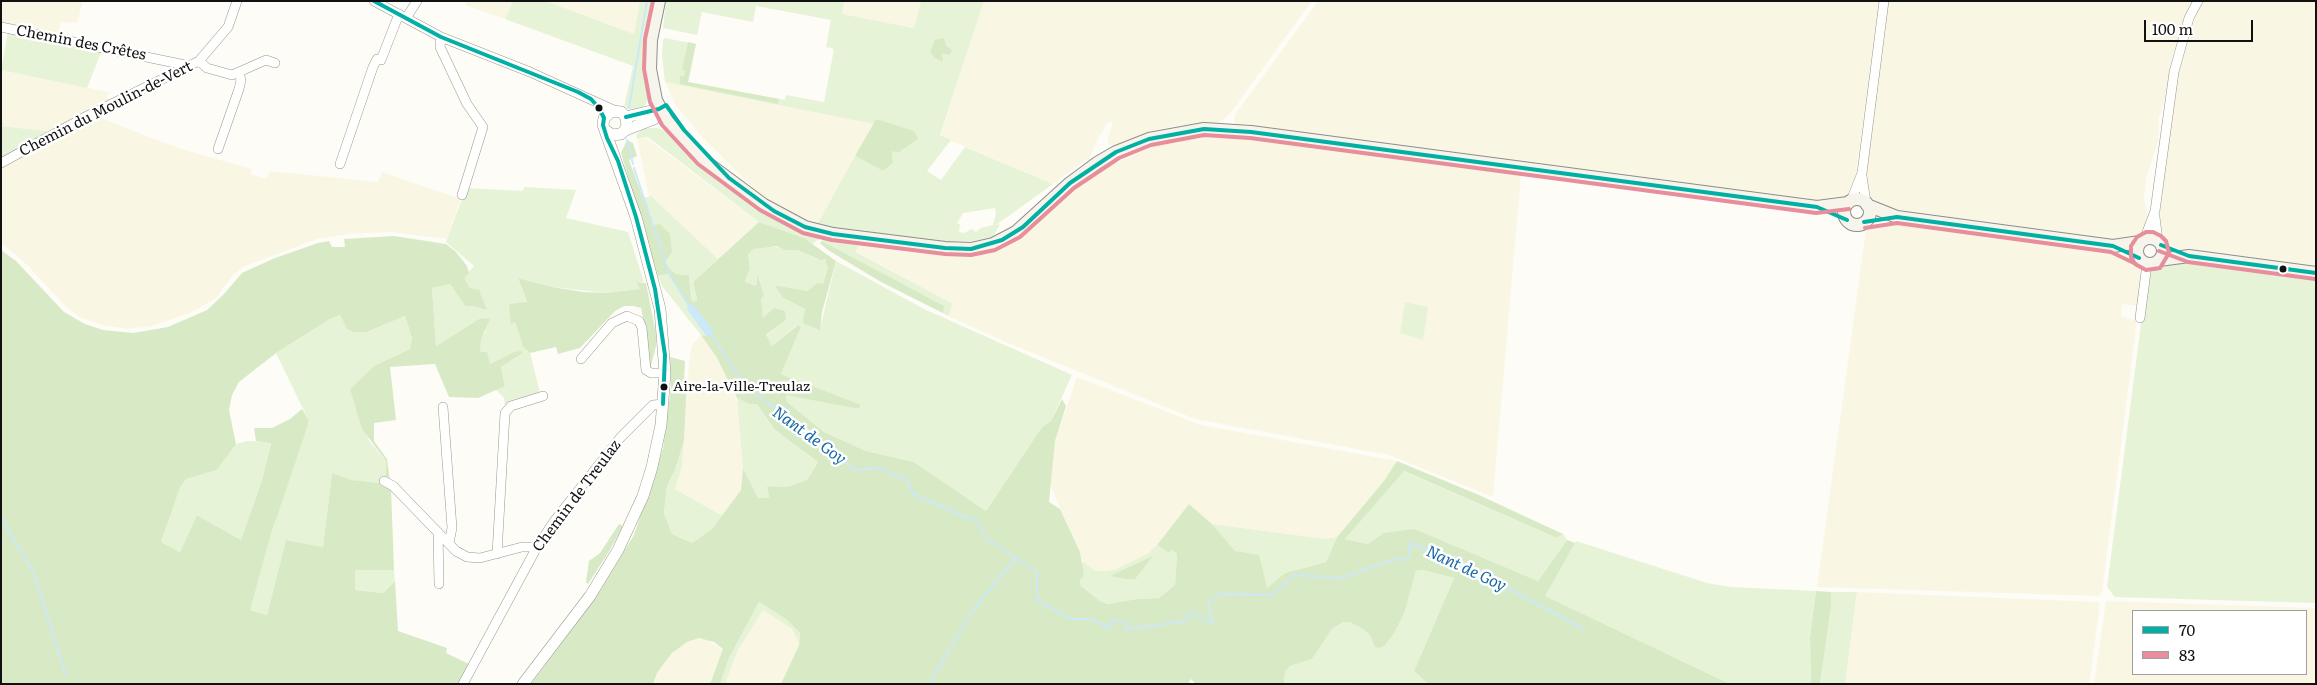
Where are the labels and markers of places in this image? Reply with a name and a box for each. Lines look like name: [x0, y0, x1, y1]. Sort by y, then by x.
unlabelled marker: [594, 103, 604, 113]
unlabelled marker: [2278, 264, 2288, 274]
place label: Aire-la-Ville-Treulaz: [673, 379, 810, 395]
marker: Aire-la-Ville-Treulaz: [659, 382, 669, 392]

